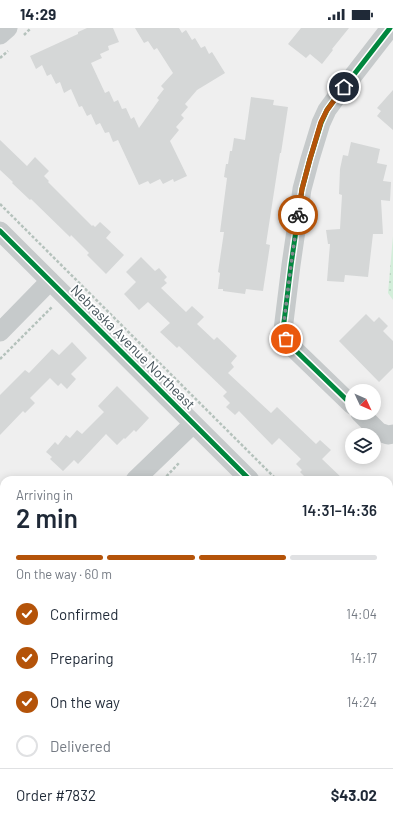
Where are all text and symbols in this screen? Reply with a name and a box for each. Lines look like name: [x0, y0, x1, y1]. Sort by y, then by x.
text: 14:29: [20, 5, 56, 23]
pin: [327, 70, 361, 104]
icon: home: [333, 76, 355, 98]
courier: [278, 195, 318, 235]
icon: bike: [287, 204, 309, 226]
street label: Nebraska Avenue Northeast: [68, 281, 199, 412]
pin: [269, 322, 303, 356]
icon: bag: [275, 328, 297, 350]
north arrow: [345, 384, 381, 420]
map controls: [345, 384, 381, 464]
button: layers: [345, 428, 381, 464]
text: Arriving in: [16, 487, 73, 503]
text: 14:31–14:36: [302, 501, 377, 519]
text: 2 min: [16, 502, 78, 533]
text: On the way · 60 m: [16, 566, 112, 582]
icon: check: [16, 603, 38, 625]
text: Confirmed: [50, 605, 118, 623]
text: 14:04: [346, 606, 377, 622]
icon: check: [16, 647, 38, 669]
text: Preparing: [50, 649, 114, 667]
text: 14:17: [350, 650, 377, 666]
icon: check: [16, 691, 38, 713]
text: On the way: [50, 693, 120, 711]
text: 14:24: [347, 694, 377, 710]
text: Delivered: [50, 737, 111, 755]
text: Order #7832: [16, 786, 96, 804]
text: $43.02: [331, 786, 377, 804]

